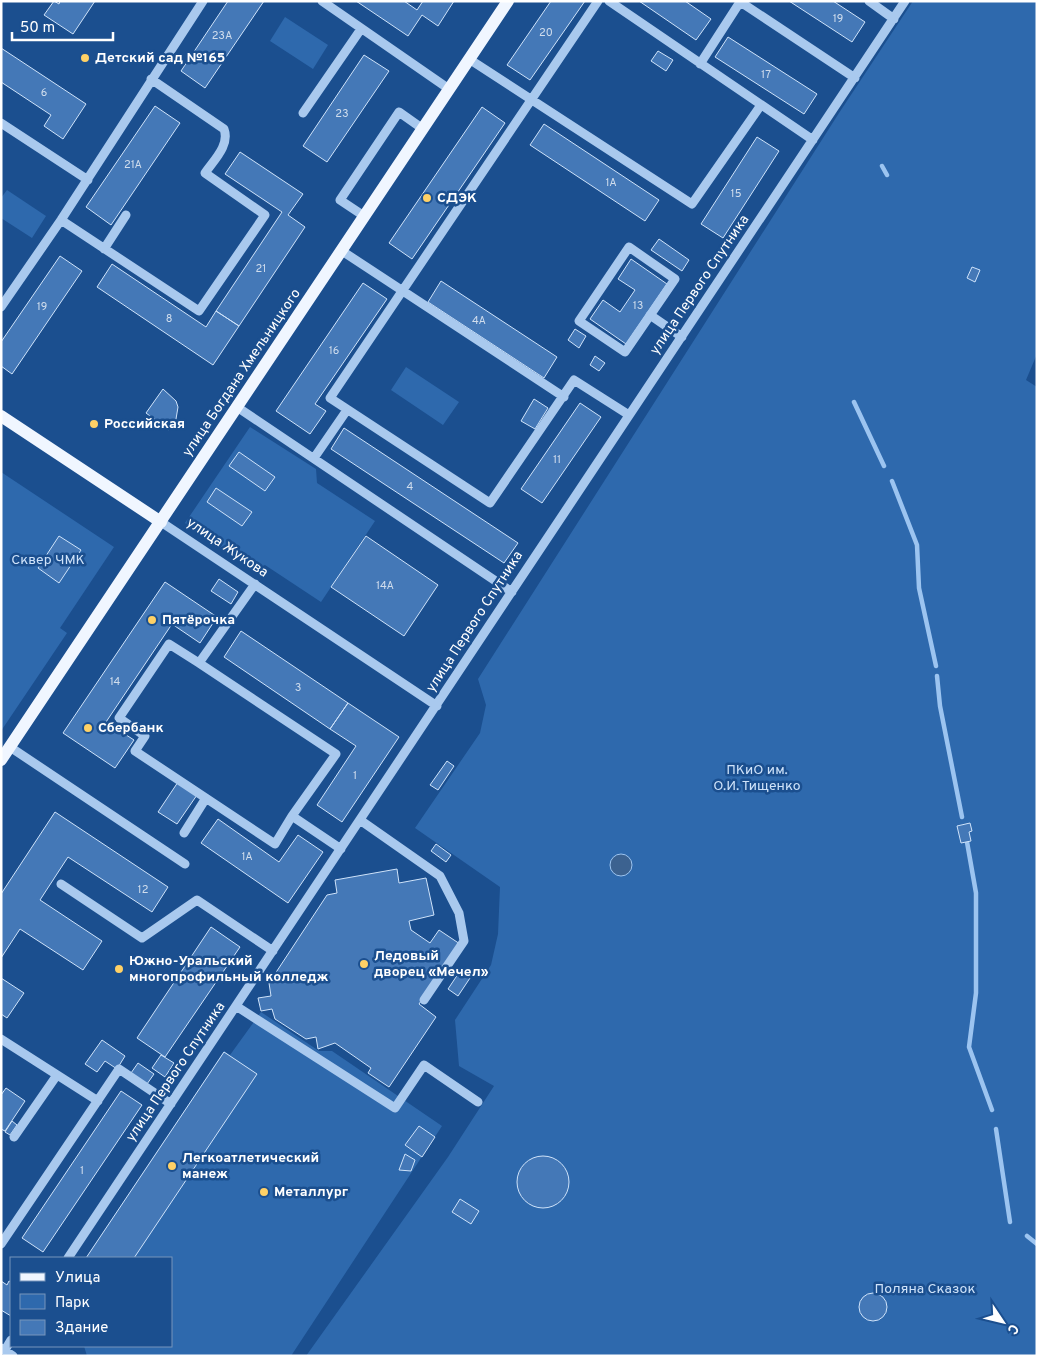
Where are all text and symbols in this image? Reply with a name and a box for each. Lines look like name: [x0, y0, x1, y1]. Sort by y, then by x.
scale bar: [12, 10, 114, 42]
house number: 19: [833, 12, 843, 26]
text: 50 m: [20, 19, 55, 38]
house number: 20: [539, 26, 553, 40]
house number: 23А: [212, 29, 232, 43]
place label: Детский сад №165: [95, 50, 225, 67]
marker: Детский сад №165: [79, 52, 91, 64]
house number: 17: [761, 68, 771, 82]
house number: 6: [41, 86, 47, 100]
house number: 23: [335, 107, 349, 121]
house number: 21А: [124, 158, 142, 172]
house number: 1А: [605, 176, 617, 190]
house number: 15: [731, 187, 742, 201]
place label: СДЭК: [437, 190, 477, 207]
marker: СДЭК: [421, 192, 433, 204]
street label: улица Первого Спутника: [647, 212, 753, 358]
house number: 21: [256, 262, 266, 276]
street label: улица Богдана Хмельницкого: [179, 286, 305, 460]
house number: 13: [633, 299, 643, 313]
house number: 19: [37, 300, 47, 314]
house number: 8: [166, 312, 172, 326]
house number: 4А: [472, 314, 486, 328]
house number: 16: [329, 344, 339, 358]
place label: Российская: [104, 416, 185, 433]
marker: Российская: [88, 418, 100, 430]
house number: 11: [553, 453, 561, 467]
house number: 4: [407, 480, 414, 494]
street label: улица Жукова: [183, 514, 271, 582]
street label: улица Первого Спутника: [423, 548, 527, 696]
park label: Сквер ЧМК: [11, 552, 85, 569]
house number: 14А: [376, 579, 394, 593]
place label: Пятёрочка: [162, 612, 235, 629]
marker: Пятёрочка: [146, 614, 158, 626]
house number: 14: [110, 675, 121, 689]
house number: 3: [295, 681, 301, 695]
place label: Сбербанк: [98, 720, 164, 737]
marker: Сбербанк: [82, 722, 94, 734]
park label: ПКиО им. О.И. Тищенко: [713, 762, 801, 795]
house number: 1: [353, 769, 357, 783]
house number: 1А: [241, 850, 253, 864]
house number: 12: [138, 883, 148, 897]
place label: Ледовый дворец «Мечел»: [374, 948, 489, 981]
place label: Южно-Уральский многопрофильный колледж: [129, 953, 329, 986]
marker: Ледовый дворец «Мечел»: [358, 958, 370, 970]
marker: Южно-Уральский многопрофильный колледж: [113, 963, 125, 975]
street label: улица Первого Спутника: [123, 999, 229, 1145]
place label: Легкоатлетический манеж: [182, 1150, 319, 1183]
marker: Легкоатлетический манеж: [166, 1160, 178, 1172]
house number: 1: [80, 1164, 84, 1178]
place label: Металлург: [274, 1184, 349, 1201]
marker: Металлург: [258, 1186, 270, 1198]
legend: [10, 1257, 172, 1347]
text: Улица: [55, 1269, 100, 1288]
park label: Поляна Сказок: [875, 1281, 975, 1298]
text: Парк: [55, 1294, 90, 1313]
north arrow: [978, 1297, 1028, 1347]
text: Здание: [55, 1319, 108, 1338]
text: С: [1003, 1320, 1022, 1337]

